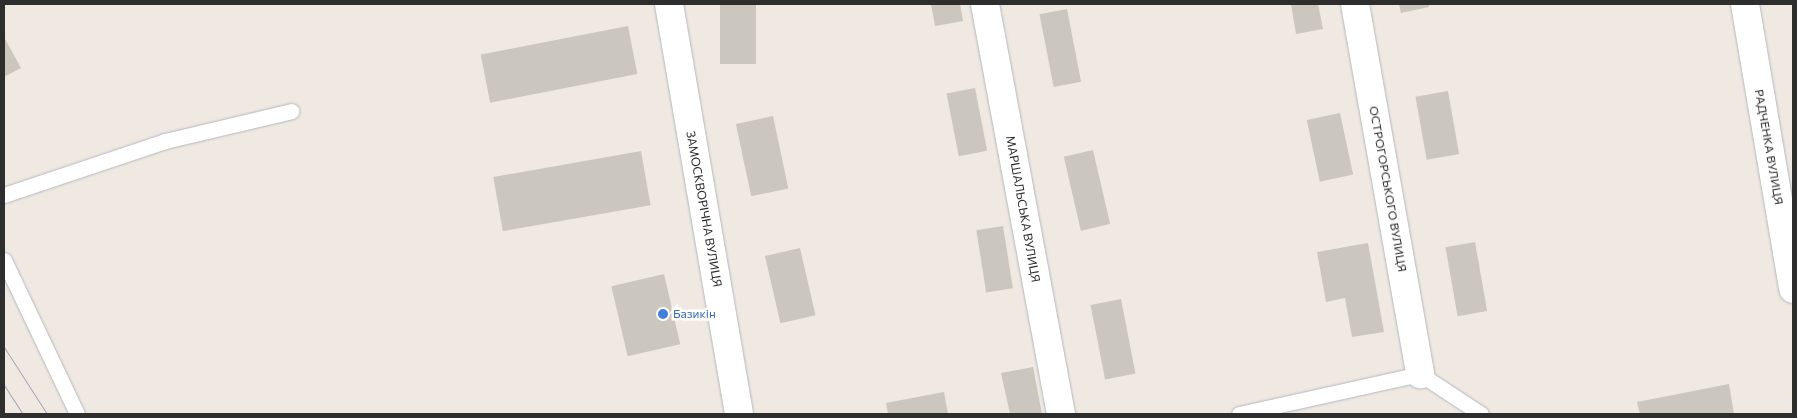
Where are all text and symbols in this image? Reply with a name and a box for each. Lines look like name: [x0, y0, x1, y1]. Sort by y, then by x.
street label: РАДЧЕНКА ВУЛИЦЯ: [1752, 88, 1786, 206]
street label: ОСТРОГОРСЬКОГО ВУЛИЦЯ: [1366, 105, 1410, 273]
street label: ЗАМОСКВОРІЧНА ВУЛИЦЯ: [683, 130, 725, 288]
street label: МАРШАЛЬСЬКА ВУЛИЦЯ: [1003, 134, 1043, 284]
place label: Базикін: [673, 307, 716, 321]
marker: Базикін: [657, 308, 669, 320]

